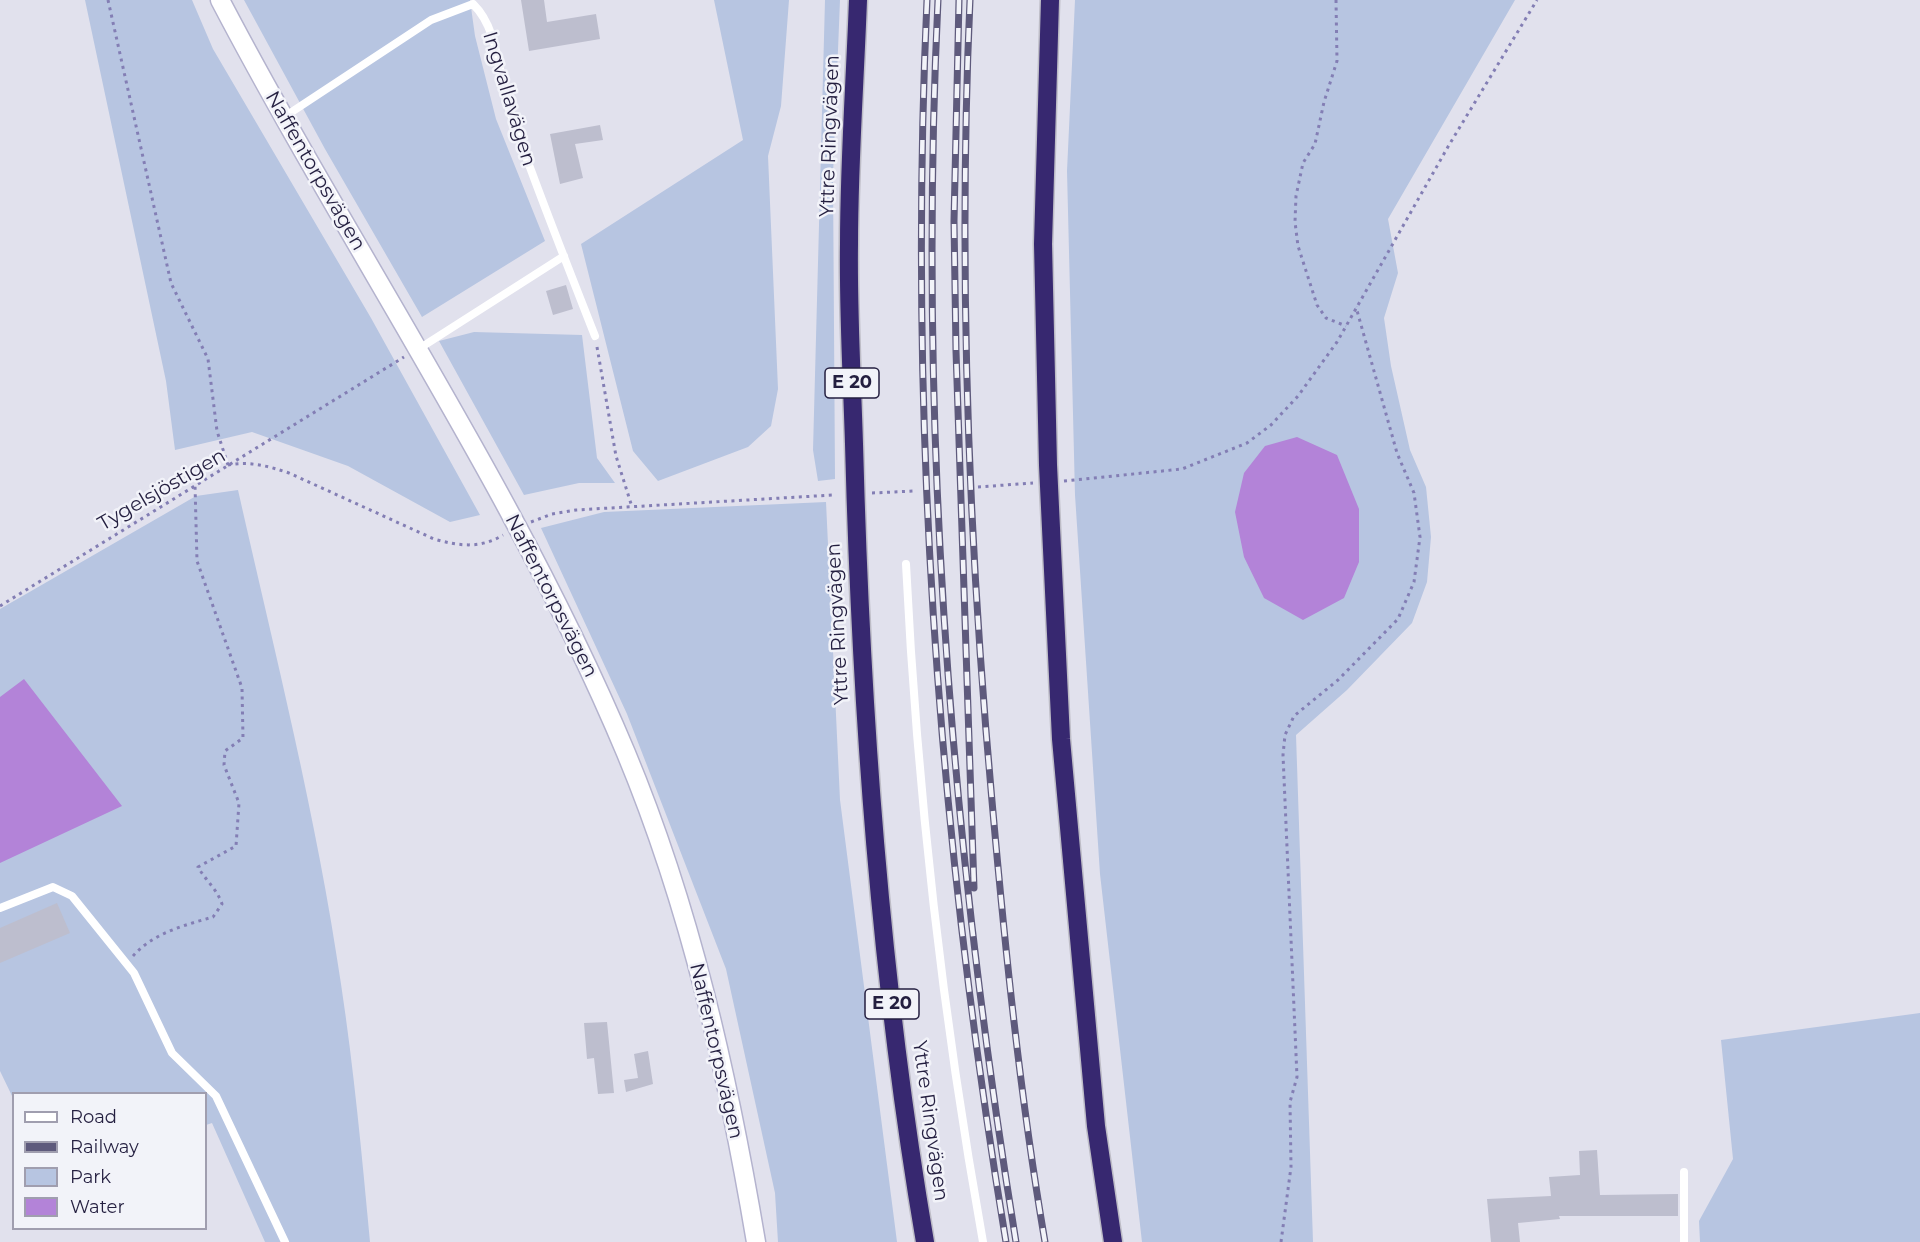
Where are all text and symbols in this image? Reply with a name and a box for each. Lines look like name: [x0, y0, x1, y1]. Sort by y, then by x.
street label: Ingvallavägen: [477, 29, 541, 169]
street label: Yttre Ringvägen: [815, 55, 845, 217]
street label: Naffentorpsvägen: [260, 87, 370, 255]
road number: E 20: [825, 368, 879, 398]
street label: Tygelsjöstigen: [94, 444, 230, 536]
street label: Naffentorpsvägen: [499, 510, 603, 682]
street label: Yttre Ringvägen: [822, 543, 854, 705]
street label: Naffentorpsvägen: [684, 961, 748, 1141]
road number: E 20: [865, 989, 919, 1019]
street label: Yttre Ringvägen: [907, 1039, 953, 1203]
legend: [12, 1092, 207, 1230]
text: Road: [70, 1106, 117, 1128]
text: Railway: [70, 1136, 139, 1158]
text: Park: [70, 1166, 111, 1188]
text: Water: [70, 1196, 125, 1218]

